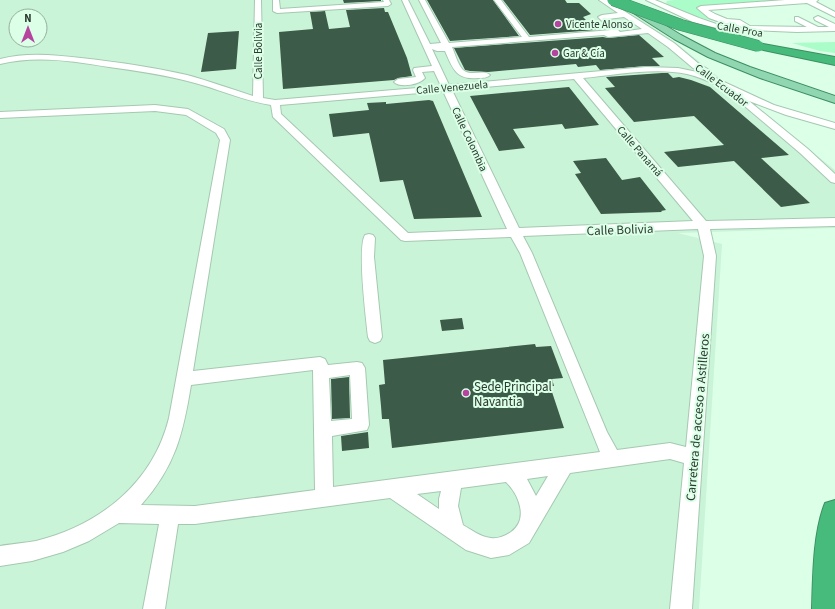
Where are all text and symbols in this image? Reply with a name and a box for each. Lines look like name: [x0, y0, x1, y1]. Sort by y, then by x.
north arrow: [8, 8, 48, 48]
text: N: [24, 11, 32, 26]
place label: Vicente Alonso: [566, 17, 633, 32]
street label: Calle Proa: [716, 18, 764, 41]
marker: Vicente Alonso: [553, 19, 563, 29]
street label: Calle Bolivia: [251, 23, 266, 79]
place label: Gar & Cía: [563, 46, 605, 61]
marker: Gar & Cía: [550, 48, 560, 58]
street label: Calle Ecuador: [692, 60, 752, 111]
street label: Calle Venezuela: [416, 77, 489, 98]
street label: Calle Colombia: [448, 105, 491, 174]
street label: Calle Panamá: [613, 123, 666, 180]
street label: Calle Bolivia: [586, 220, 654, 240]
street label: Carretera de acceso a Astilleros: [682, 332, 714, 502]
place label: Sede Principal Navantia: [474, 378, 552, 411]
marker: Sede Principal Navantia: [461, 388, 471, 398]

